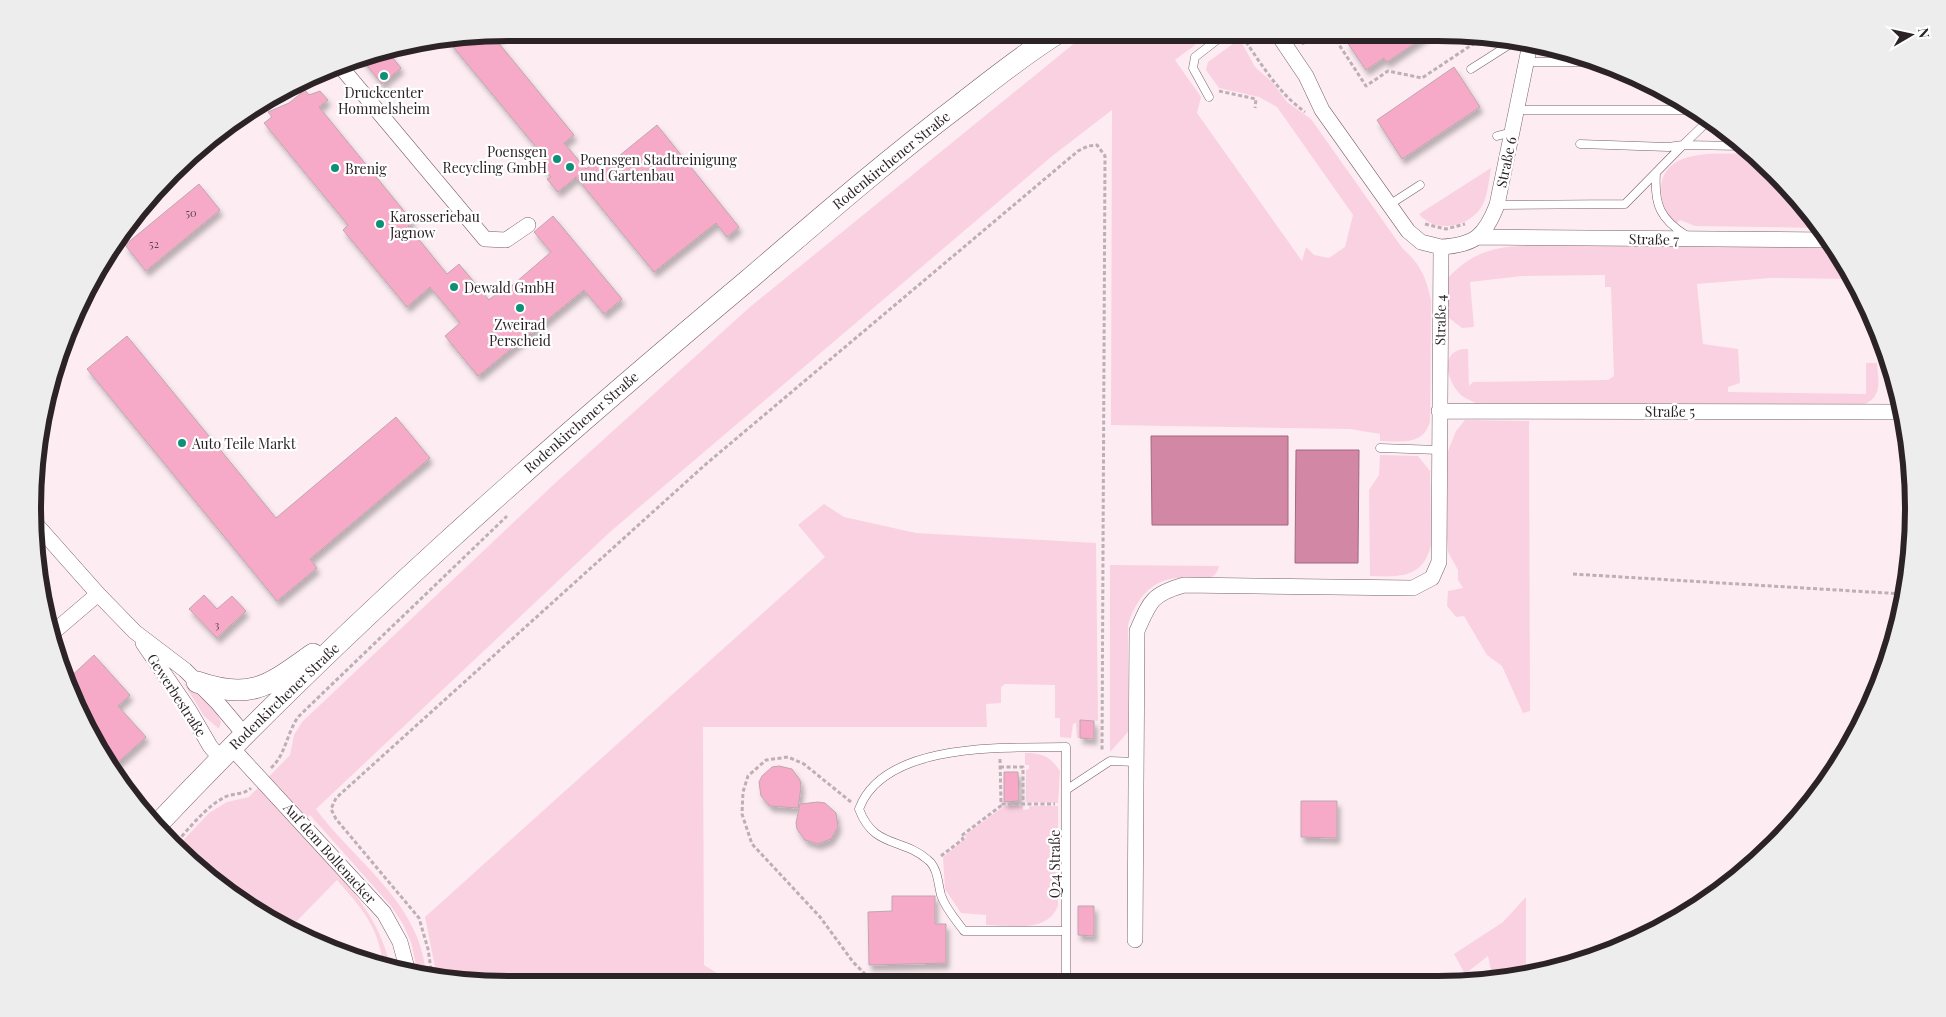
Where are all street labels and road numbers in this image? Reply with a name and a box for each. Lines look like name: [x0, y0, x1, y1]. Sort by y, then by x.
street label: Rodenkirchener Straße: [828, 107, 954, 213]
street label: Straße 6: [1491, 135, 1521, 189]
street label: Straße 7: [1629, 229, 1680, 249]
street label: Straße 4: [1430, 294, 1450, 346]
street label: Rodenkirchener Straße: [520, 367, 642, 477]
street label: Straße 5: [1645, 402, 1695, 421]
street label: Rodenkirchener Straße: [225, 638, 343, 754]
street label: Gewerbestraße: [143, 650, 211, 740]
street label: Auf dem Bollenacker: [279, 798, 381, 908]
street label: Q24 Straße: [1045, 830, 1064, 898]

